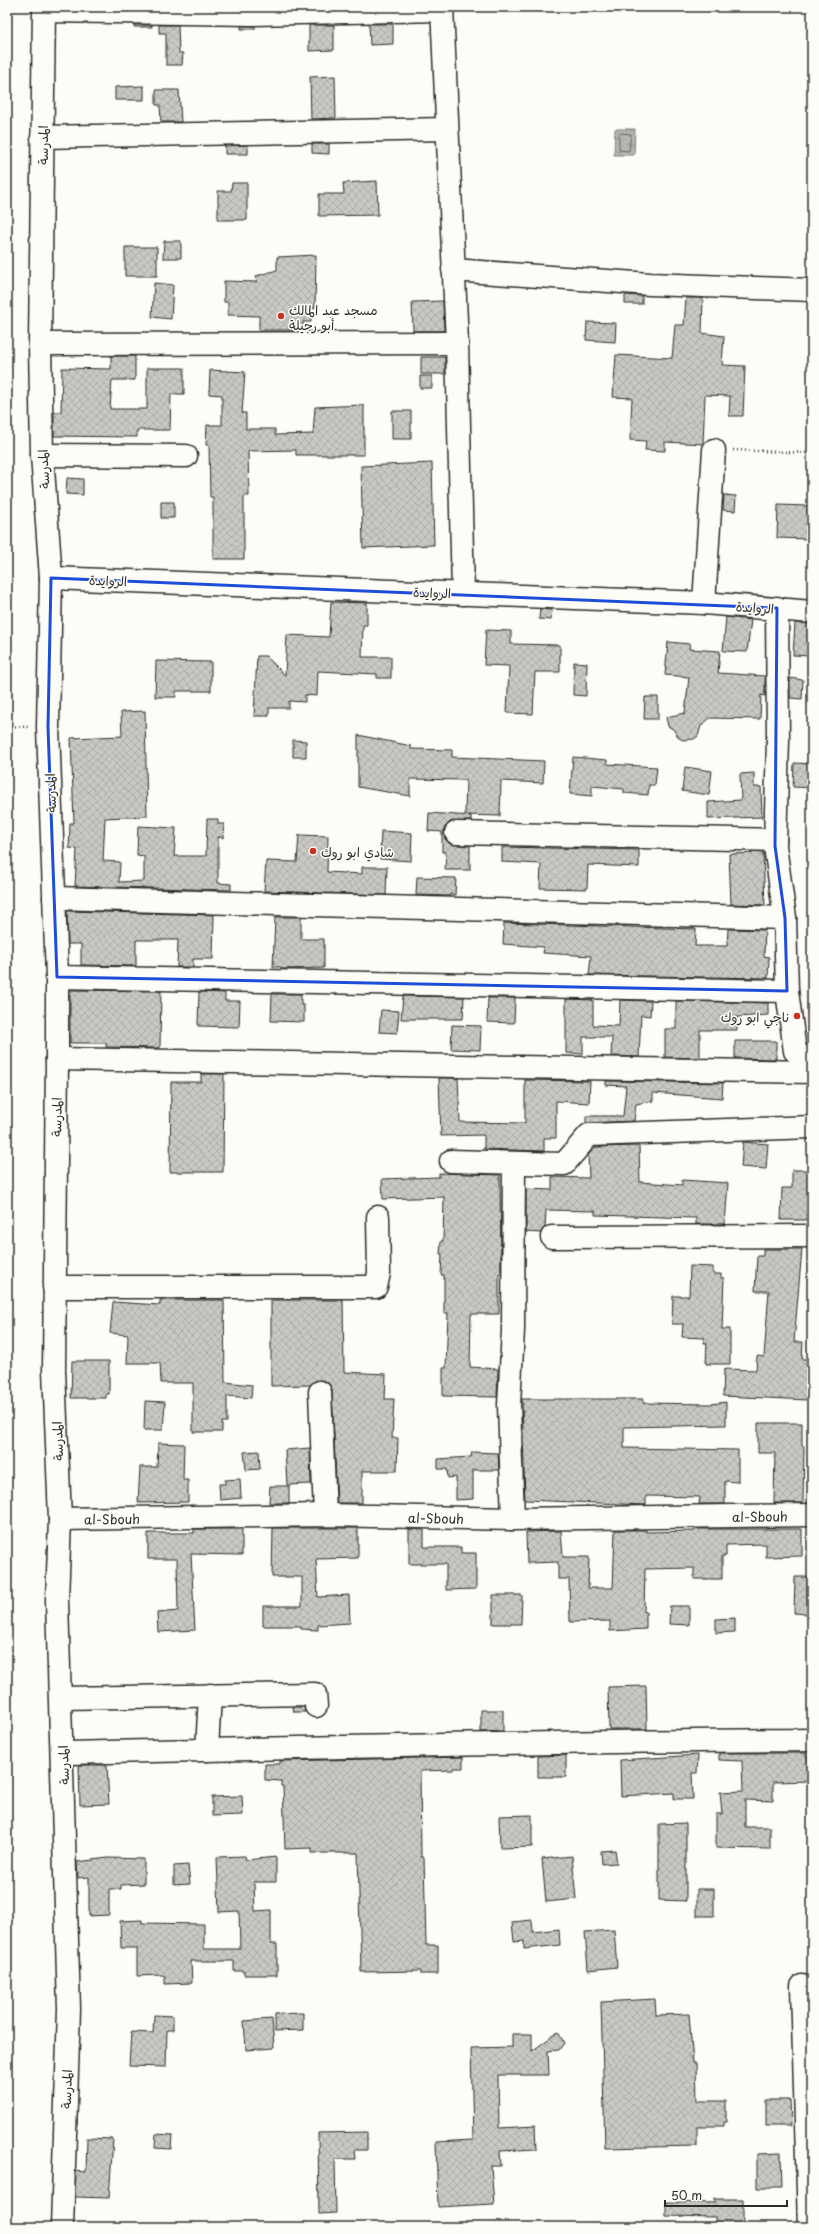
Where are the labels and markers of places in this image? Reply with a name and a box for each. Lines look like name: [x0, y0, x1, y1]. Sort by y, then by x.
place label: مسجد عبد المالك أبو رجيلة: [289, 300, 377, 334]
marker: مسجد عبد المالك أبو رجيلة: [276, 311, 286, 321]
place label: شادي ابو روك: [321, 842, 394, 862]
marker: شادي ابو روك: [308, 846, 318, 856]
place label: ناجي ابو روك: [721, 1007, 789, 1029]
marker: ناجي ابو روك: [792, 1011, 802, 1021]

